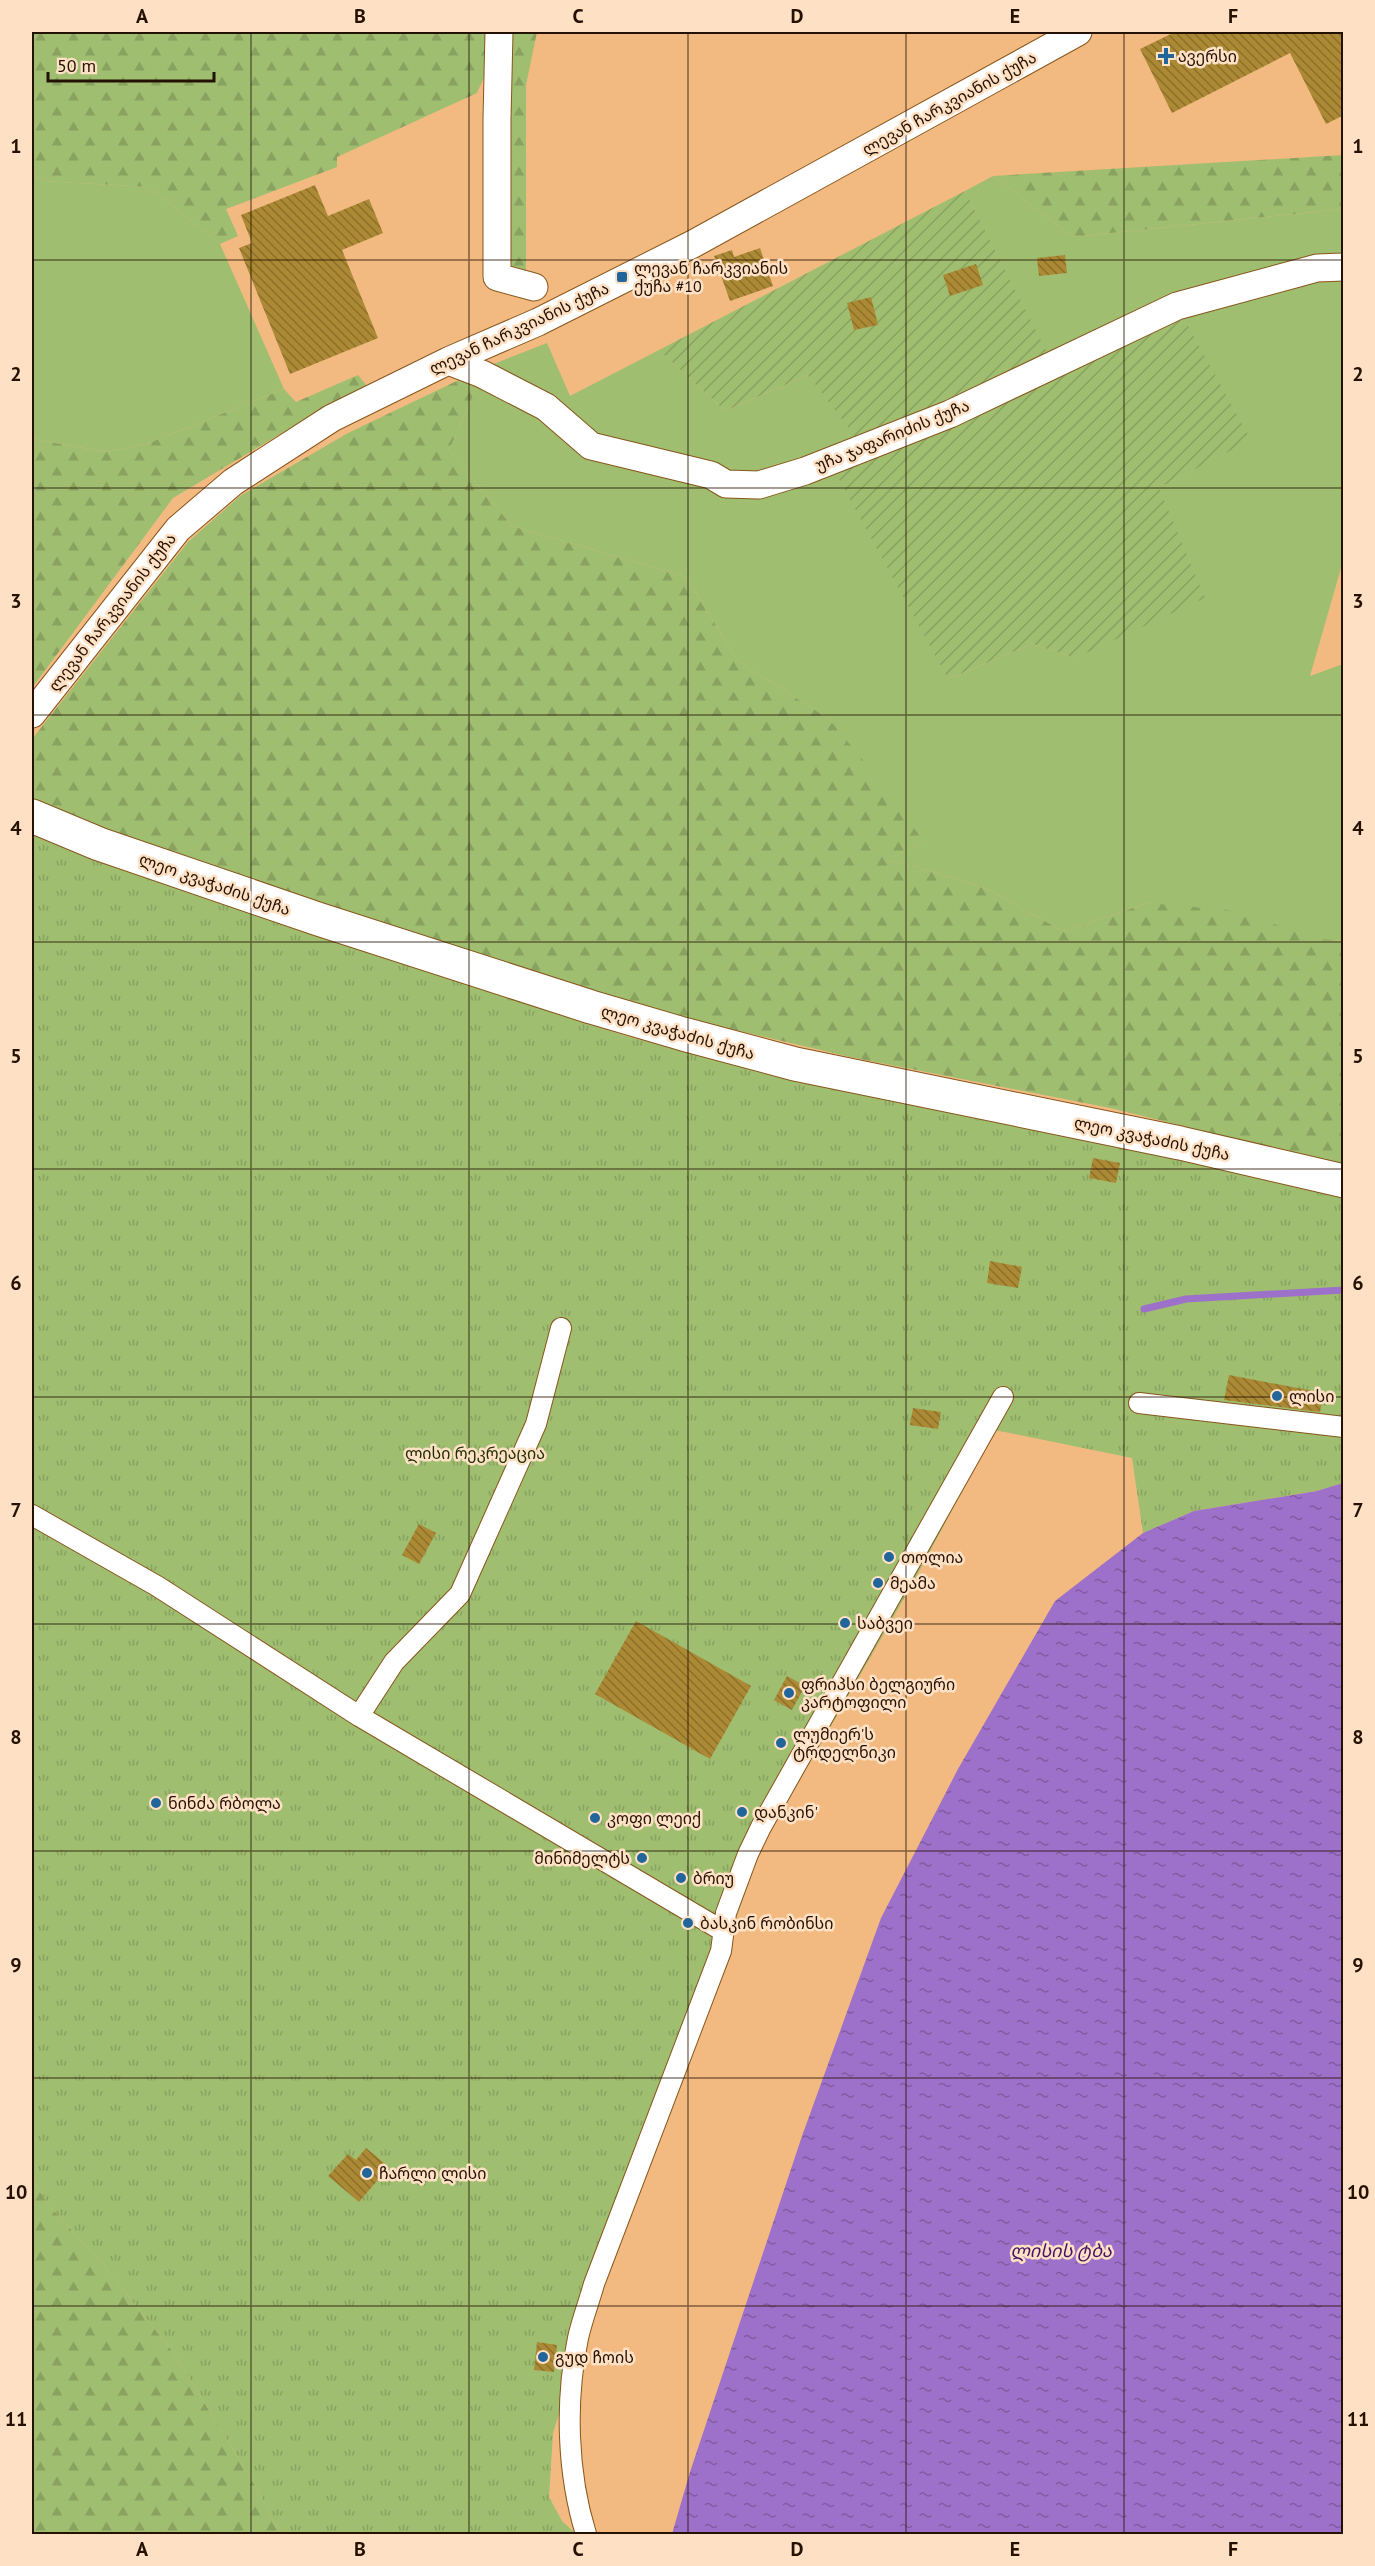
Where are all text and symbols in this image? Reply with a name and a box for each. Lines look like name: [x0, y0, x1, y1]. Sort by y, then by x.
text: A: [136, 3, 149, 29]
text: B: [354, 3, 366, 29]
text: C: [572, 3, 584, 29]
text: D: [791, 3, 804, 29]
text: E: [1010, 3, 1020, 29]
text: F: [1228, 3, 1238, 29]
scale bar: [48, 45, 214, 83]
place label: ავერსი: [1178, 46, 1237, 66]
street label: ლევან ჩარკვიანის ქუჩა: [858, 47, 1040, 160]
marker: ავერსი: [1159, 49, 1173, 63]
text: 50 m: [57, 54, 96, 77]
text: 1: [10, 133, 22, 159]
text: 1: [1352, 133, 1364, 159]
place label: ლევან ჩარკვიანის ქუჩა #10: [634, 258, 788, 296]
marker: ლევან ჩარკვიანის ქუჩა #10: [615, 270, 629, 284]
street label: ლევან ჩარკვიანის ქუჩა: [426, 278, 612, 379]
text: 2: [10, 361, 22, 387]
text: 2: [1352, 361, 1364, 387]
street label: უჩა ჯაფარიძის ქუჩა: [812, 395, 972, 475]
street label: ლევან ჩარკვიანის ქუჩა: [44, 529, 181, 696]
text: 3: [10, 588, 22, 614]
text: 3: [1352, 588, 1364, 614]
text: 4: [10, 815, 22, 841]
text: 4: [1352, 815, 1364, 841]
street label: ლეო კვაჭაძის ქუჩა: [136, 849, 293, 920]
street label: ლეო კვაჭაძის ქუჩა: [599, 1001, 757, 1064]
text: 5: [10, 1043, 22, 1069]
text: 5: [1352, 1043, 1364, 1069]
street label: ლეო კვაჭაძის ქუჩა: [1072, 1112, 1232, 1165]
text: 6: [10, 1270, 22, 1296]
text: 6: [1352, 1270, 1364, 1296]
place label: ლისი: [1289, 1386, 1334, 1407]
marker: ლისი: [1270, 1389, 1284, 1403]
park label: ლისი რეკრეაცია: [405, 1443, 545, 1464]
text: 7: [10, 1497, 22, 1523]
text: 7: [1352, 1497, 1364, 1523]
place label: თოლია: [901, 1547, 963, 1568]
marker: თოლია: [882, 1550, 896, 1564]
place label: მეამა: [890, 1573, 936, 1593]
marker: მეამა: [871, 1576, 885, 1590]
place label: საბვეი: [857, 1613, 913, 1633]
marker: საბვეი: [838, 1616, 852, 1630]
place label: ფრიპსი ბელგიური კარტოფილი: [801, 1674, 955, 1713]
marker: ფრიპსი ბელგიური კარტოფილი: [782, 1686, 796, 1700]
text: 8: [10, 1724, 22, 1750]
place label: ლუმიერ'ს ტრდელნიკი: [793, 1724, 896, 1763]
text: 8: [1352, 1724, 1364, 1750]
marker: ლუმიერ'ს ტრდელნიკი: [774, 1736, 788, 1750]
place label: ნინძა რბოლა: [168, 1793, 281, 1814]
marker: ნინძა რბოლა: [149, 1796, 163, 1810]
place label: დანკინ': [754, 1802, 818, 1823]
marker: დანკინ': [735, 1805, 749, 1819]
place label: კოფი ლეიქ: [607, 1808, 701, 1829]
marker: კოფი ლეიქ: [588, 1811, 602, 1825]
place label: მინიმელტს: [534, 1848, 630, 1869]
marker: მინიმელტს: [635, 1851, 649, 1865]
place label: ბრიუ: [693, 1868, 734, 1888]
marker: ბრიუ: [674, 1871, 688, 1885]
place label: ბასკინ რობინსი: [700, 1913, 833, 1933]
marker: ბასკინ რობინსი: [681, 1916, 695, 1930]
text: 9: [10, 1952, 22, 1978]
text: 9: [1352, 1952, 1364, 1978]
place label: ჩარლი ლისი: [379, 2163, 487, 2184]
marker: ჩარლი ლისი: [360, 2166, 374, 2180]
text: 10: [5, 2179, 27, 2205]
text: 10: [1347, 2179, 1369, 2205]
water label: ლისის ტბა: [1010, 2239, 1112, 2262]
place label: გუდ ჩოის: [555, 2347, 634, 2368]
marker: გუდ ჩოის: [536, 2350, 550, 2364]
text: 11: [5, 2406, 27, 2432]
text: 11: [1347, 2406, 1369, 2432]
text: A: [136, 2536, 149, 2562]
text: B: [354, 2536, 366, 2562]
text: C: [572, 2536, 584, 2562]
text: D: [791, 2536, 804, 2562]
text: E: [1010, 2536, 1020, 2562]
text: F: [1228, 2536, 1238, 2562]

